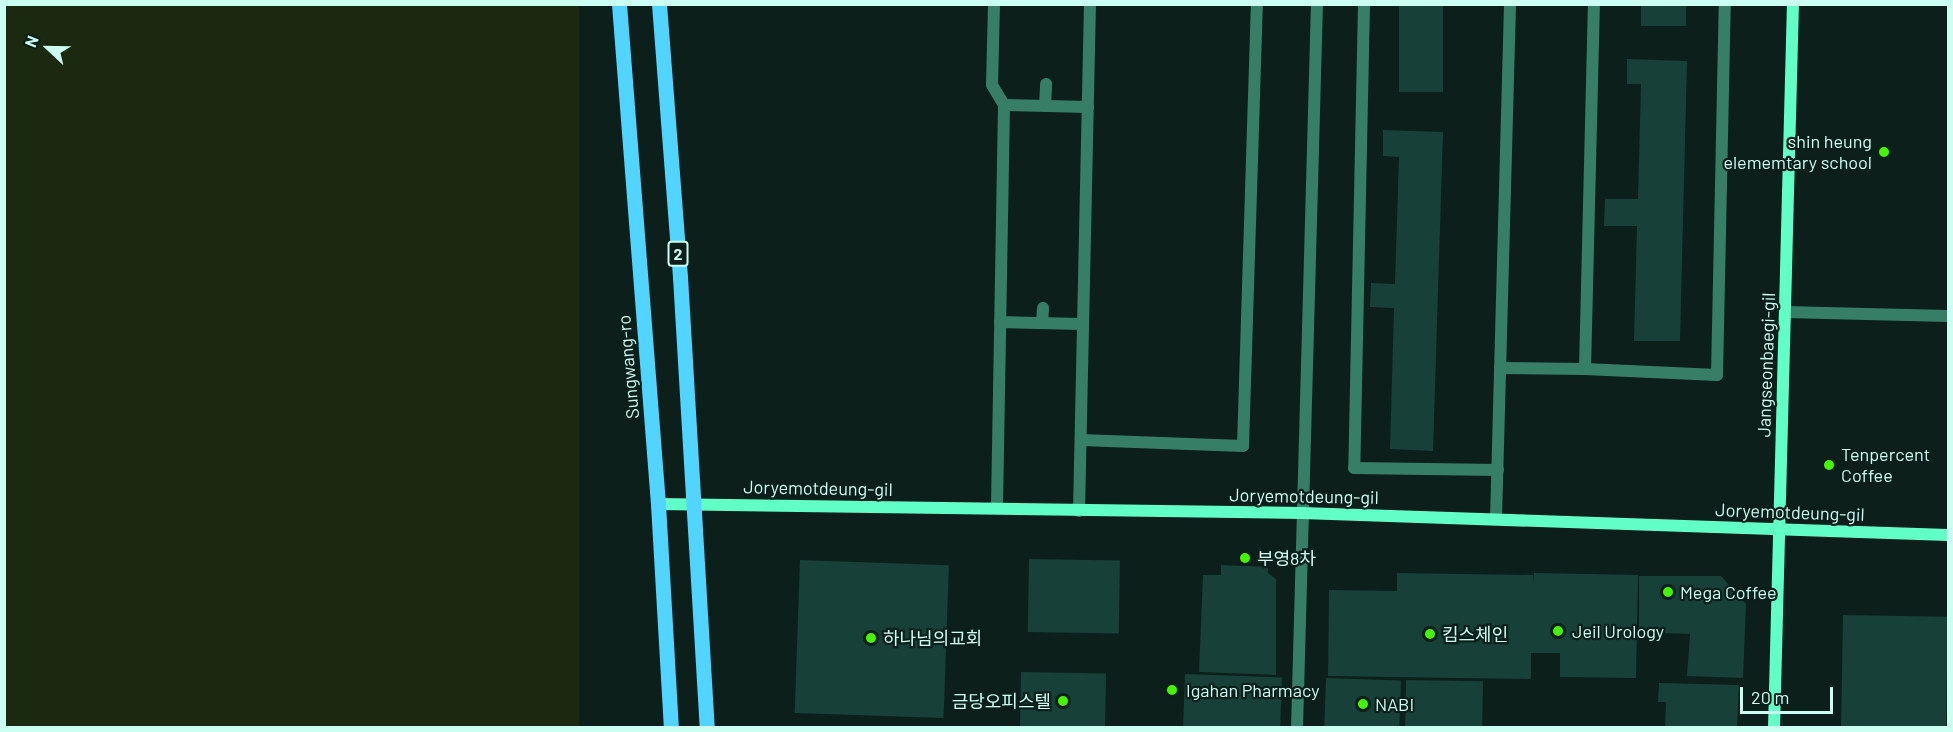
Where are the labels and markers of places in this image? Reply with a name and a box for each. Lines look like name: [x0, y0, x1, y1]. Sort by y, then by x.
place label: shin heung elememtary school: [1723, 131, 1872, 174]
marker: shin heung elememtary school: [1877, 145, 1891, 159]
place label: Tenpercent Coffee: [1841, 444, 1930, 486]
marker: Tenpercent Coffee: [1822, 458, 1836, 472]
place label: 부영8차: [1257, 547, 1316, 569]
marker: 부영8차: [1238, 551, 1252, 565]
place label: Mega Coffee: [1680, 581, 1777, 603]
marker: Mega Coffee: [1661, 585, 1675, 599]
place label: Jeil Urology: [1572, 620, 1664, 642]
marker: Jeil Urology: [1549, 622, 1567, 640]
place label: 킴스체인: [1442, 623, 1508, 645]
place label: 하나님의교회: [883, 627, 982, 649]
marker: 킴스체인: [1423, 627, 1437, 641]
marker: 하나님의교회: [864, 631, 878, 645]
place label: Igahan Pharmacy: [1186, 679, 1319, 701]
marker: Igahan Pharmacy: [1163, 681, 1181, 699]
place label: 금당오피스텔: [952, 690, 1051, 712]
place label: NABI: [1375, 693, 1414, 715]
marker: 금당오피스텔: [1056, 694, 1070, 708]
marker: NABI: [1356, 697, 1370, 711]

